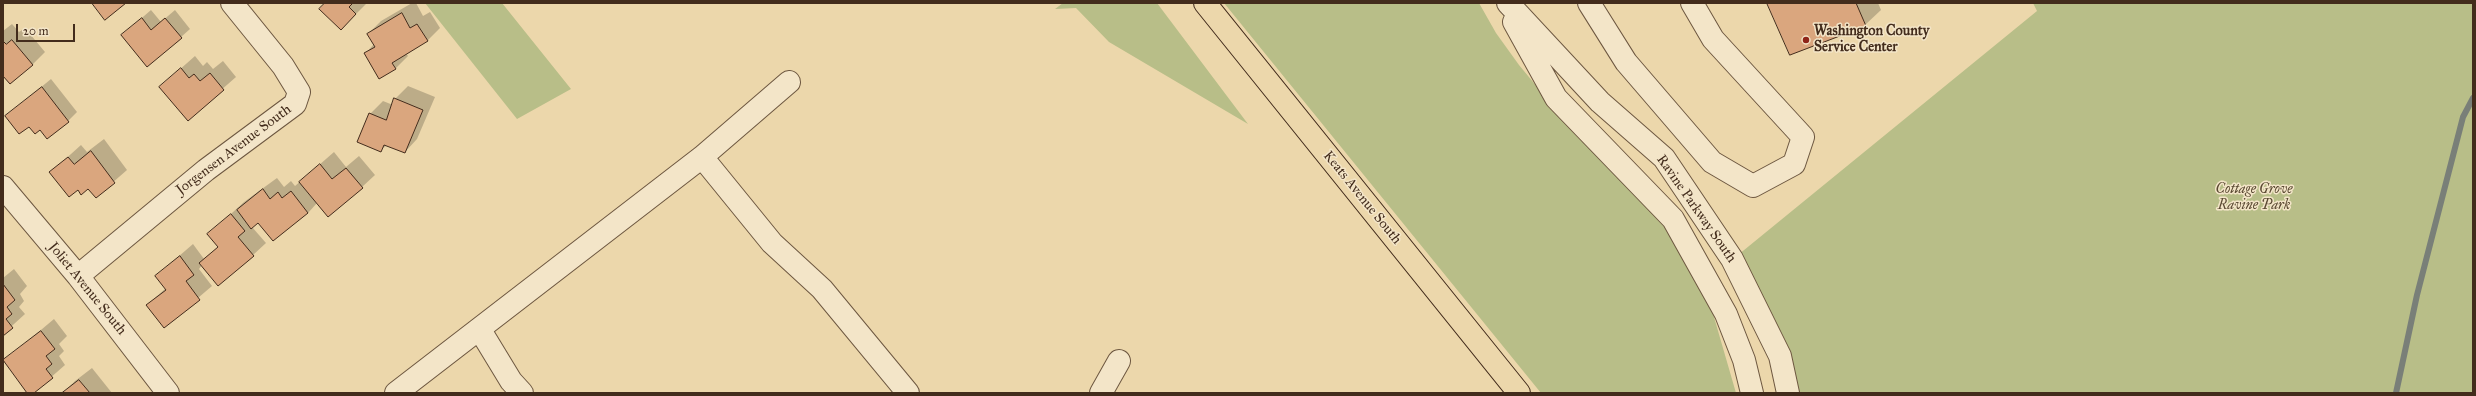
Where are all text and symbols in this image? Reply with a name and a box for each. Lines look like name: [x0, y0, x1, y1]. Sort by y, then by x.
scale bar: [18, 16, 77, 42]
text: 20 m: [23, 24, 49, 38]
place label: Washington County Service Center: [1814, 24, 1929, 56]
marker: Washington County Service Center: [1801, 35, 1811, 45]
street label: Jorgensen Avenue South: [173, 101, 295, 199]
street label: Keats Avenue South: [1319, 148, 1405, 248]
street label: Ravine Parkway South: [1652, 152, 1740, 266]
park label: Cottage Grove Ravine Park: [2216, 182, 2292, 214]
street label: Joliet Avenue South: [45, 239, 129, 339]

